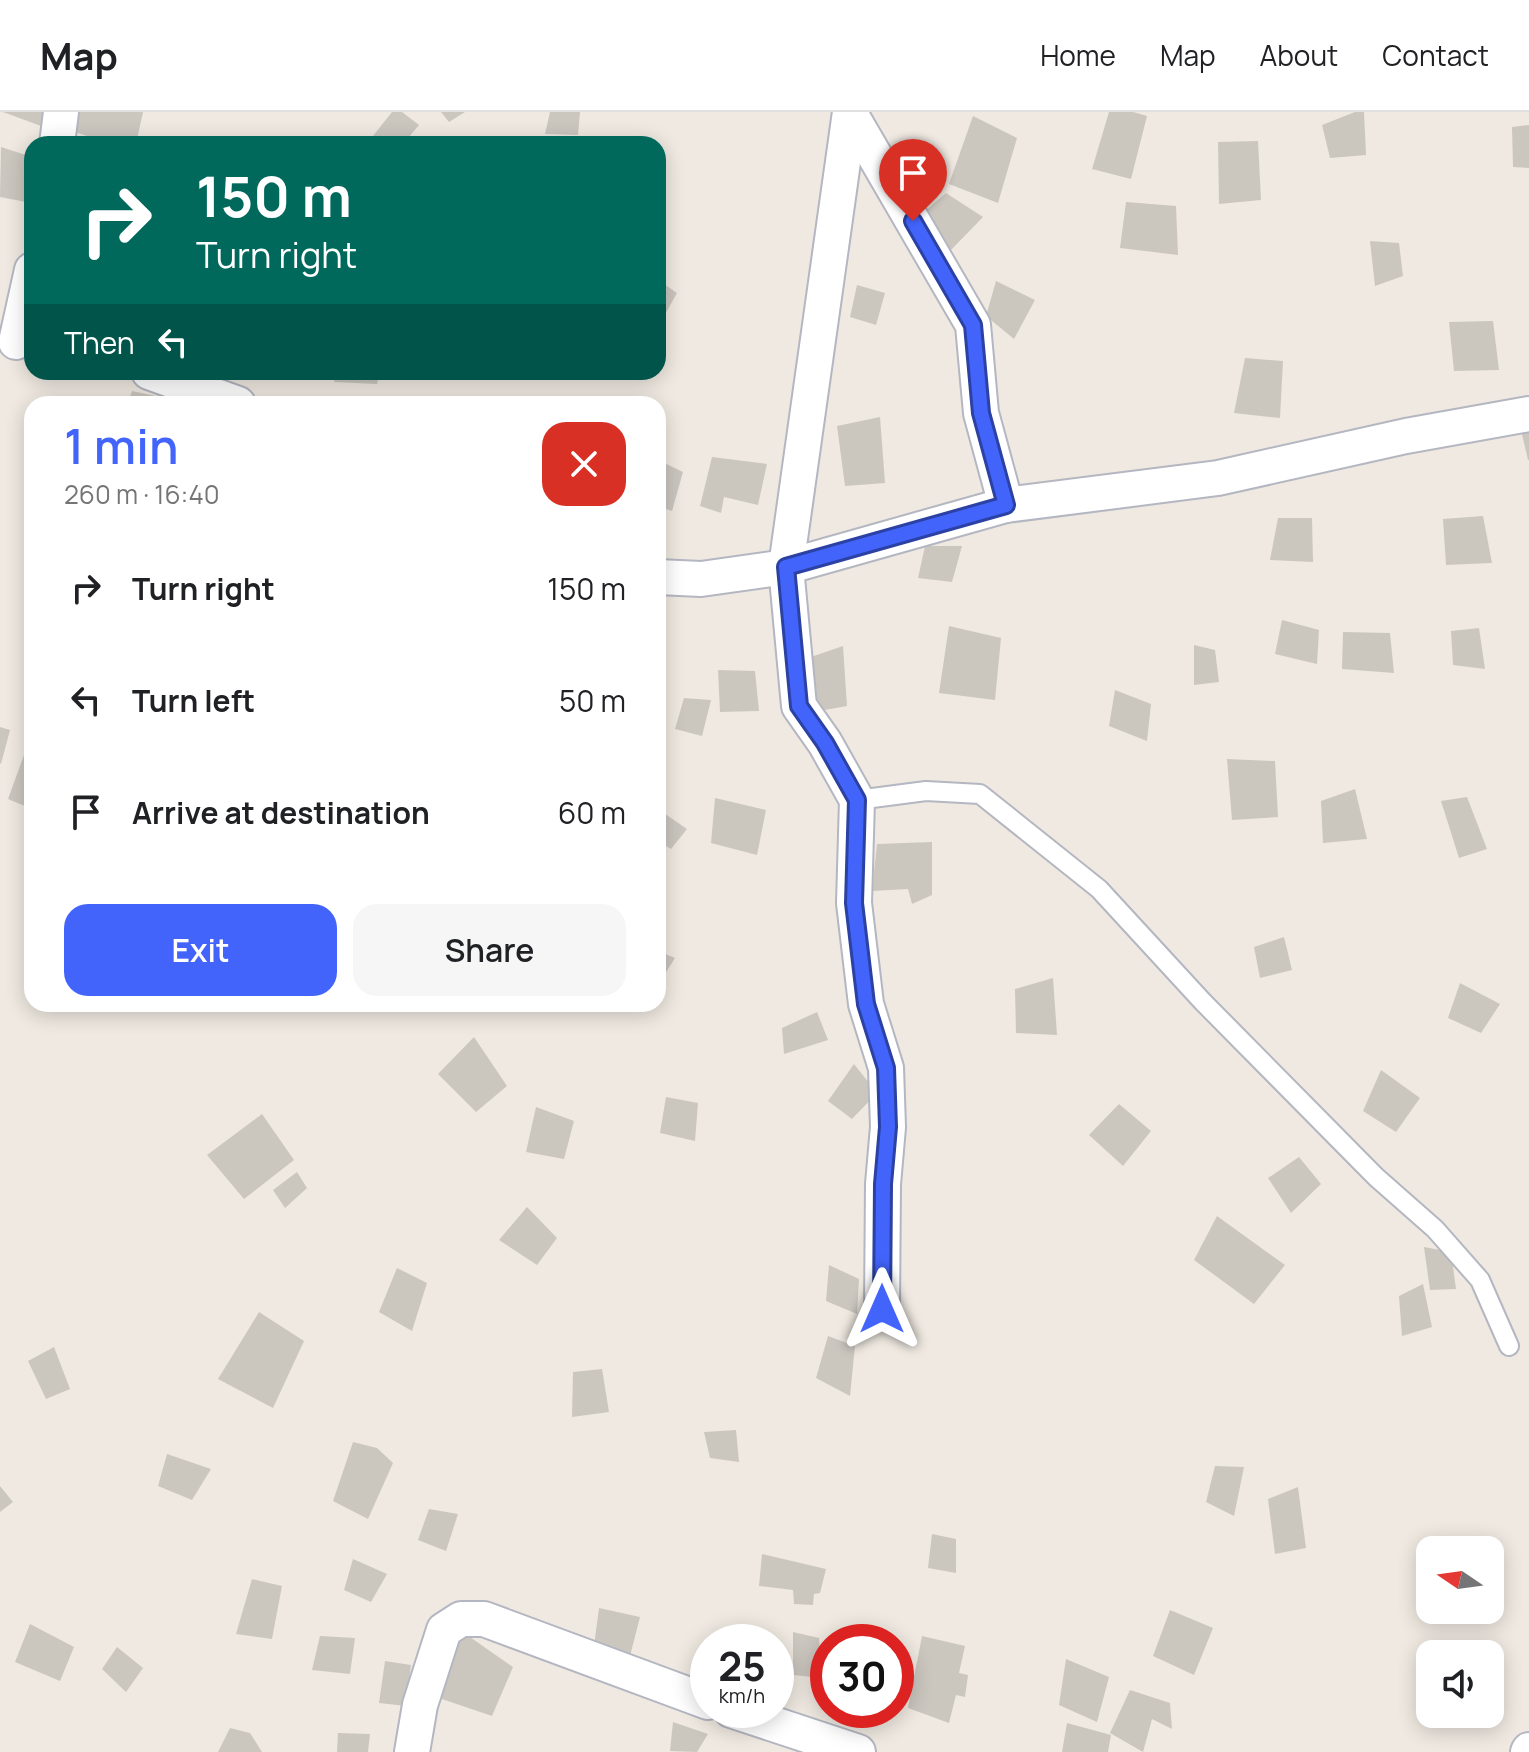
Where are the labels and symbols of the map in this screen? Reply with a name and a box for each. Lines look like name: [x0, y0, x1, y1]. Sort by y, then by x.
pin: [879, 139, 947, 221]
position arrow: [840, 1267, 924, 1351]
north arrow: [1416, 1536, 1504, 1624]
speed limit sign: 30: [810, 1624, 914, 1728]

